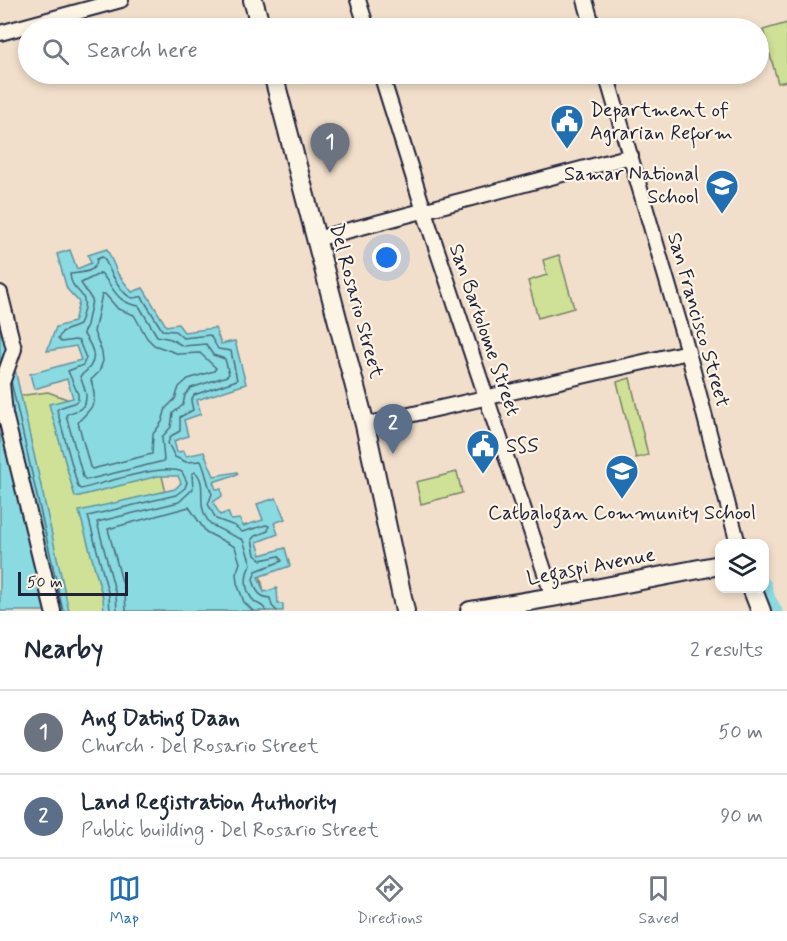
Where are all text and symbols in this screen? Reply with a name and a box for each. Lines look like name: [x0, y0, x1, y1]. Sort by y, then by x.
search box: [18, 18, 769, 84]
icon: search: [39, 35, 72, 68]
text: Search here: [87, 37, 198, 65]
place label: Department of Agrarian Reform: [590, 97, 733, 149]
public building icon: Department of Agrarian Reform: [549, 103, 585, 150]
pin: 1: [310, 124, 350, 173]
place label: Samar National School: [564, 161, 699, 211]
school or university icon: Samar National School: [704, 168, 740, 215]
street label: Del Rosario Street: [322, 221, 390, 382]
street label: San Francisco Street: [660, 229, 736, 411]
street label: San Bartolome Street: [442, 240, 526, 420]
your location: [372, 243, 401, 272]
pin: 2: [374, 404, 412, 454]
public building icon: SSS: [465, 428, 501, 475]
place label: SSS: [506, 433, 538, 460]
school or university icon: Catbalogan Community School: [604, 453, 640, 500]
place label: Catbalogan Community School: [488, 500, 756, 529]
map controls: [715, 539, 769, 593]
button: layers: [715, 539, 769, 593]
street label: Legaspi Avenue: [525, 541, 658, 595]
scale bar: [18, 569, 128, 596]
text: 50 m: [27, 572, 63, 593]
text: Nearby: [24, 633, 103, 667]
text: 2 results: [690, 637, 763, 664]
text: Ang Dating Daan: [81, 705, 240, 733]
text: 1: [39, 719, 48, 746]
text: 50 m: [718, 719, 763, 746]
text: Church · Del Rosario Street: [81, 733, 319, 760]
text: Land Registration Authority: [81, 789, 337, 817]
text: 2: [39, 803, 48, 830]
text: 90 m: [720, 803, 763, 830]
text: Public building · Del Rosario Street: [81, 817, 379, 844]
tab: Map: [108, 872, 141, 929]
tab: Directions: [357, 872, 423, 929]
tab: Saved: [639, 872, 679, 929]

